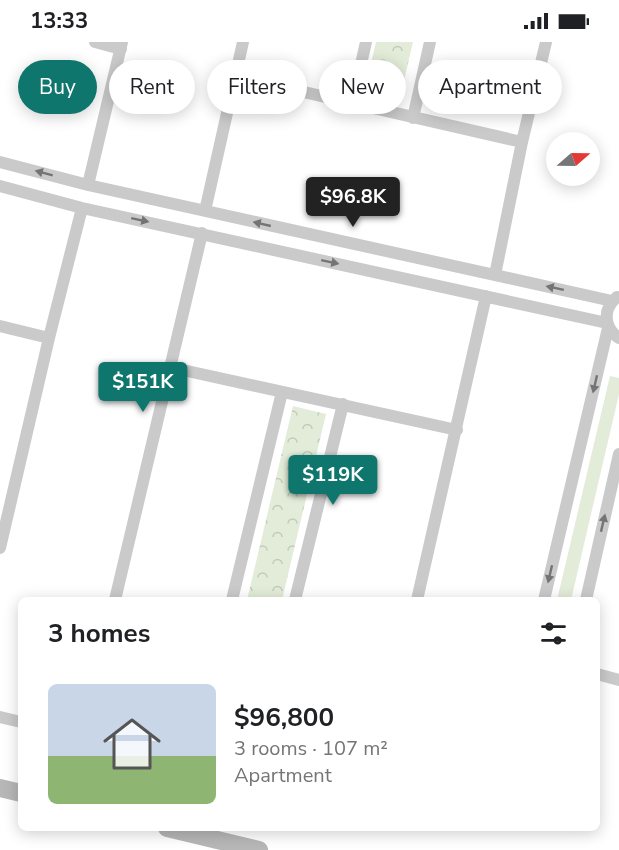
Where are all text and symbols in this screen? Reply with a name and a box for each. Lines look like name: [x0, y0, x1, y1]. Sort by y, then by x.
text: 13:33: [30, 6, 88, 36]
chip: Buy: [18, 60, 97, 114]
chip: Rent: [109, 60, 195, 114]
chip: Filters: [207, 60, 307, 114]
chip: New: [319, 60, 406, 114]
chip: Apartment: [418, 60, 562, 114]
north arrow: [546, 132, 600, 186]
map controls: [546, 132, 600, 186]
one-way arrow: [35, 168, 53, 178]
pin: $96.8K: [304, 177, 402, 228]
text: $96.8K: [320, 183, 386, 210]
one-way arrow: [130, 216, 149, 225]
one-way arrow: [253, 218, 271, 228]
one-way arrow: [321, 257, 339, 267]
one-way arrow: [546, 283, 564, 293]
pin: $151K: [101, 362, 185, 413]
text: $151K: [112, 368, 174, 395]
one-way arrow: [590, 375, 599, 394]
pin: $119K: [291, 455, 375, 506]
text: $119K: [302, 461, 364, 488]
one-way arrow: [599, 513, 609, 532]
one-way arrow: [545, 565, 555, 584]
text: 3 homes: [48, 616, 150, 651]
icon: filters: [537, 617, 570, 650]
text: $96,800: [234, 700, 334, 735]
icon: home: [96, 708, 168, 780]
text: 3 rooms · 107 m²: [234, 735, 388, 762]
text: Apartment: [234, 762, 332, 789]

